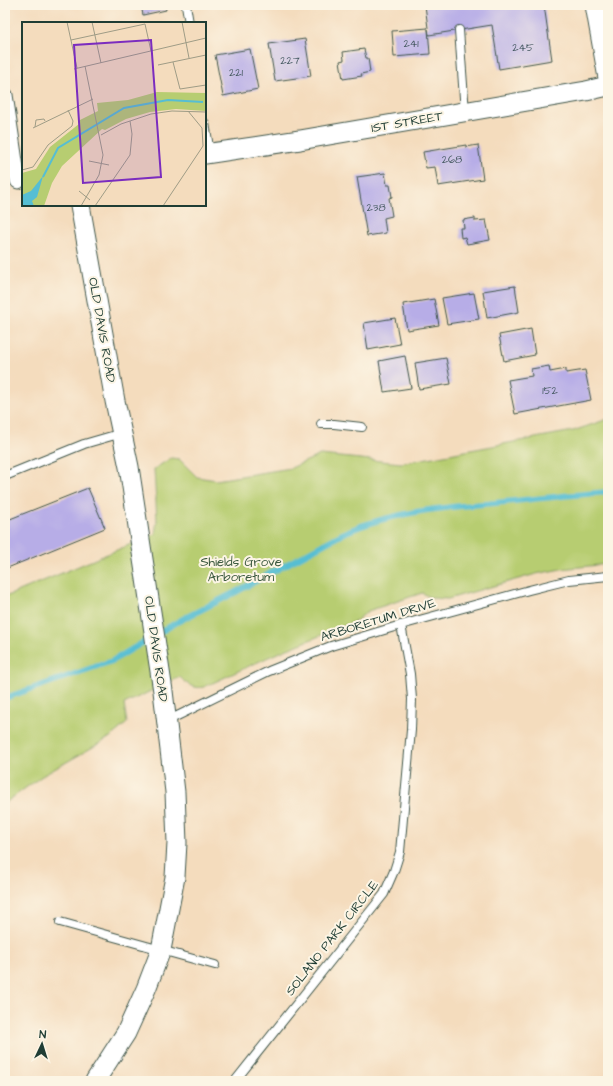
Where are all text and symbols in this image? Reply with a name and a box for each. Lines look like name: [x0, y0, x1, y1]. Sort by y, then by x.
inset map: [22, 22, 206, 206]
house number: 241: [403, 36, 419, 51]
house number: 245: [512, 40, 534, 55]
house number: 227: [280, 53, 300, 68]
house number: 221: [229, 65, 244, 80]
street label: 1ST STREET: [370, 107, 445, 137]
house number: 268: [442, 152, 462, 167]
house number: 238: [366, 200, 386, 215]
street label: OLD DAVIS ROAD: [84, 276, 120, 385]
house number: 152: [542, 383, 558, 398]
park label: Shields Grove Arboretum: [200, 553, 282, 586]
street label: ARBORETUM DRIVE: [318, 594, 438, 646]
street label: OLD DAVIS ROAD: [140, 595, 172, 704]
street label: SOLANO PARK CIRCLE: [281, 876, 383, 999]
north arrow: [22, 1024, 62, 1064]
text: N: [39, 1027, 47, 1042]

